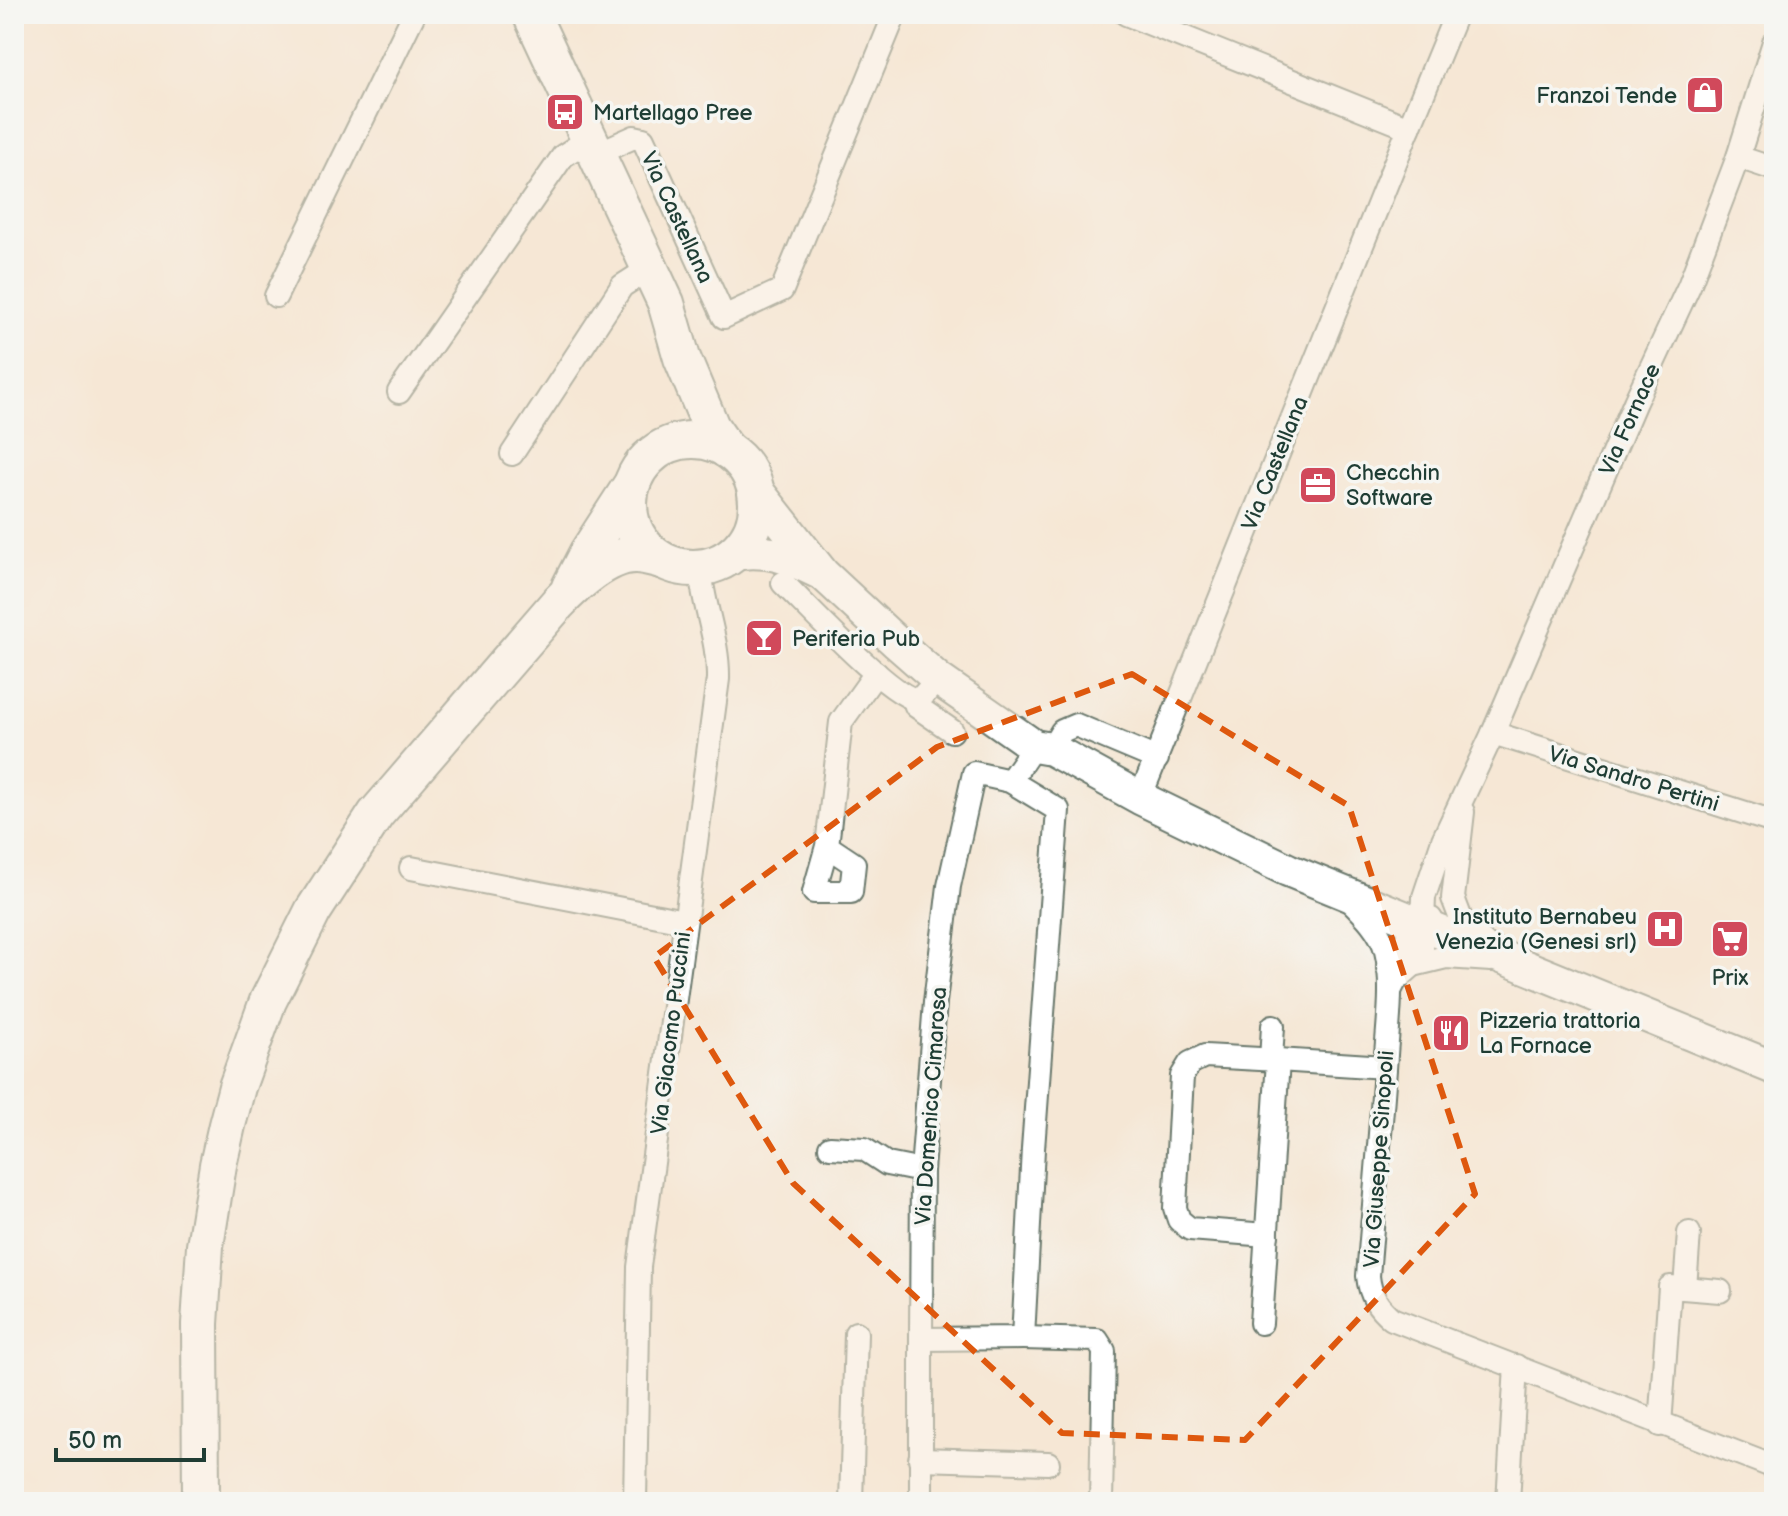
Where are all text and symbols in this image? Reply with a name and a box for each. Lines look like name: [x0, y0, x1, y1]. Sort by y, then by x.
shop icon: Franzoi Tende: [1684, 74, 1726, 116]
place label: Franzoi Tende: [1536, 83, 1677, 110]
bus stop icon: Martellago Pree: [544, 91, 586, 133]
place label: Martellago Pree: [593, 100, 752, 127]
street label: Via Castellana: [634, 147, 719, 288]
street label: Via Fornace: [1594, 359, 1667, 480]
street label: Via Castellana: [1236, 393, 1315, 535]
place label: Checchin Software: [1346, 460, 1440, 512]
office icon: Checchin Software: [1297, 464, 1339, 506]
bar icon: Periferia Pub: [743, 617, 785, 659]
place label: Periferia Pub: [792, 626, 920, 653]
street label: Via Sandro Pertini: [1545, 741, 1722, 818]
place label: Instituto Bernabeu Venezia (Genesi srl): [1436, 904, 1637, 956]
hospital icon: Instituto Bernabeu Venezia (Genesi srl): [1644, 908, 1686, 950]
supermarket icon: Prix: [1709, 918, 1751, 960]
street label: Via Giacomo Puccini: [646, 930, 697, 1136]
place label: Prix: [1711, 965, 1749, 992]
street label: Via Domenico Cimarosa: [910, 986, 953, 1226]
place label: Pizzeria trattoria La Fornace: [1479, 1008, 1641, 1060]
restaurant icon: Pizzeria trattoria La Fornace: [1430, 1012, 1472, 1054]
street label: Via Giuseppe Sinopoli: [1358, 1050, 1401, 1269]
scale bar: [56, 1412, 204, 1462]
text: 50 m: [68, 1426, 122, 1455]

